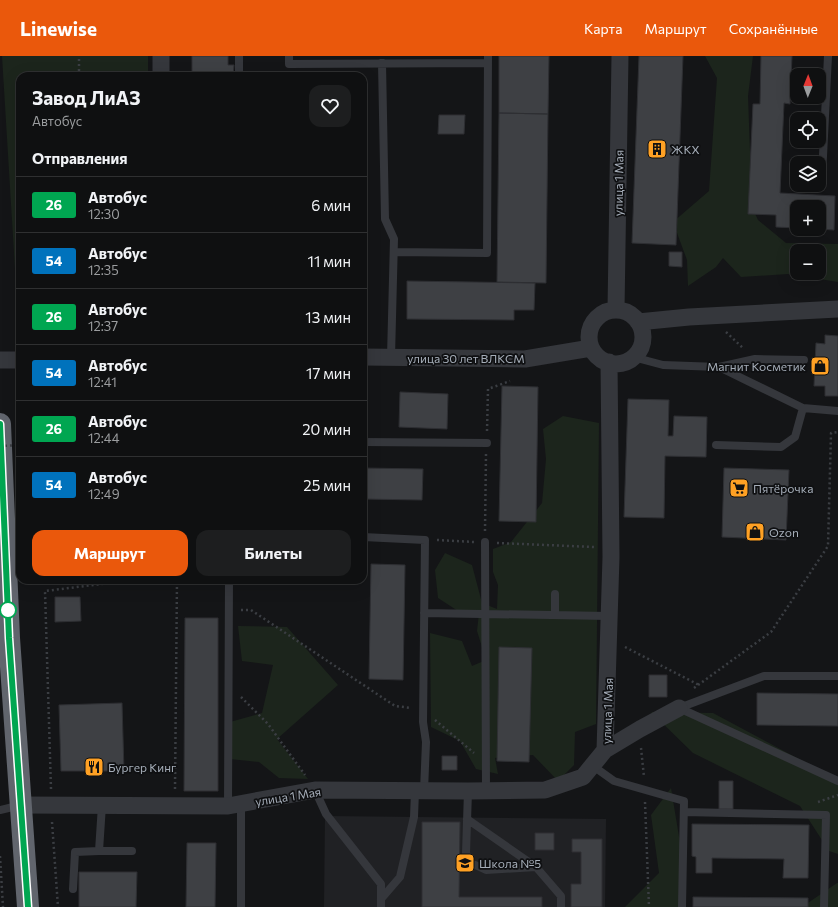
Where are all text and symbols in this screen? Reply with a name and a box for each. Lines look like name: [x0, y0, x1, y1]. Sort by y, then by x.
text: Linewise: [20, 17, 97, 40]
text: Карта: [584, 20, 622, 37]
text: Маршрут: [644, 20, 707, 37]
text: Сохранённые: [729, 20, 818, 37]
north arrow: [790, 68, 826, 104]
map controls: [790, 68, 826, 280]
button: heart: [309, 85, 351, 127]
text: Завод ЛиАЗ: [32, 86, 140, 109]
button: locate: [790, 112, 826, 148]
text: Автобус: [32, 113, 82, 129]
building icon: ЖКХ: [646, 138, 668, 160]
place label: ЖКХ: [671, 142, 700, 156]
text: Отправления: [32, 149, 128, 167]
street label: улица 1 Мая: [610, 150, 626, 216]
button: layers: [790, 156, 826, 192]
text: Автобус: [88, 188, 147, 206]
text: 26: [46, 196, 62, 213]
text: 6 мин: [311, 196, 351, 214]
button: +: [790, 200, 826, 236]
text: 12:30: [88, 206, 120, 222]
text: Автобус: [88, 244, 147, 262]
button: −: [790, 244, 826, 280]
text: 54: [46, 252, 62, 269]
text: 11 мин: [307, 252, 351, 270]
text: 12:35: [88, 262, 119, 278]
text: Автобус: [88, 300, 147, 318]
text: 26: [46, 308, 62, 325]
text: 13 мин: [305, 308, 351, 326]
text: 12:37: [88, 318, 118, 334]
street label: улица 30 лет ВЛКСМ: [407, 351, 525, 365]
shop icon: Магнит Косметик: [809, 355, 831, 377]
text: Автобус: [88, 356, 147, 374]
place label: Магнит Косметик: [707, 359, 807, 373]
text: 54: [46, 364, 62, 381]
text: 17 мин: [306, 364, 351, 382]
text: 12:41: [88, 374, 117, 390]
text: Автобус: [88, 412, 147, 430]
text: 26: [46, 420, 62, 437]
text: 20 мин: [302, 420, 351, 438]
text: 12:44: [88, 430, 119, 446]
text: Автобус: [88, 468, 147, 486]
text: 54: [46, 476, 62, 493]
text: 25 мин: [303, 476, 351, 494]
supermarket icon: Пятёрочка: [728, 477, 750, 499]
place label: Пятёрочка: [753, 481, 813, 495]
text: 12:49: [88, 486, 120, 502]
shop icon: Ozon: [744, 521, 766, 543]
place label: Ozon: [769, 525, 799, 539]
button: Маршрут: [32, 530, 188, 576]
button: Билеты: [196, 530, 351, 576]
unlabelled marker: [0, 601, 17, 619]
street label: улица 1 Мая: [599, 678, 615, 744]
restaurant icon: Бургер Кинг: [83, 756, 105, 778]
place label: Бургер Кинг: [108, 760, 176, 774]
street label: улица 1 Мая: [254, 784, 322, 808]
school or university icon: Школа №5: [454, 852, 476, 874]
place label: Школа №5: [479, 856, 541, 870]

